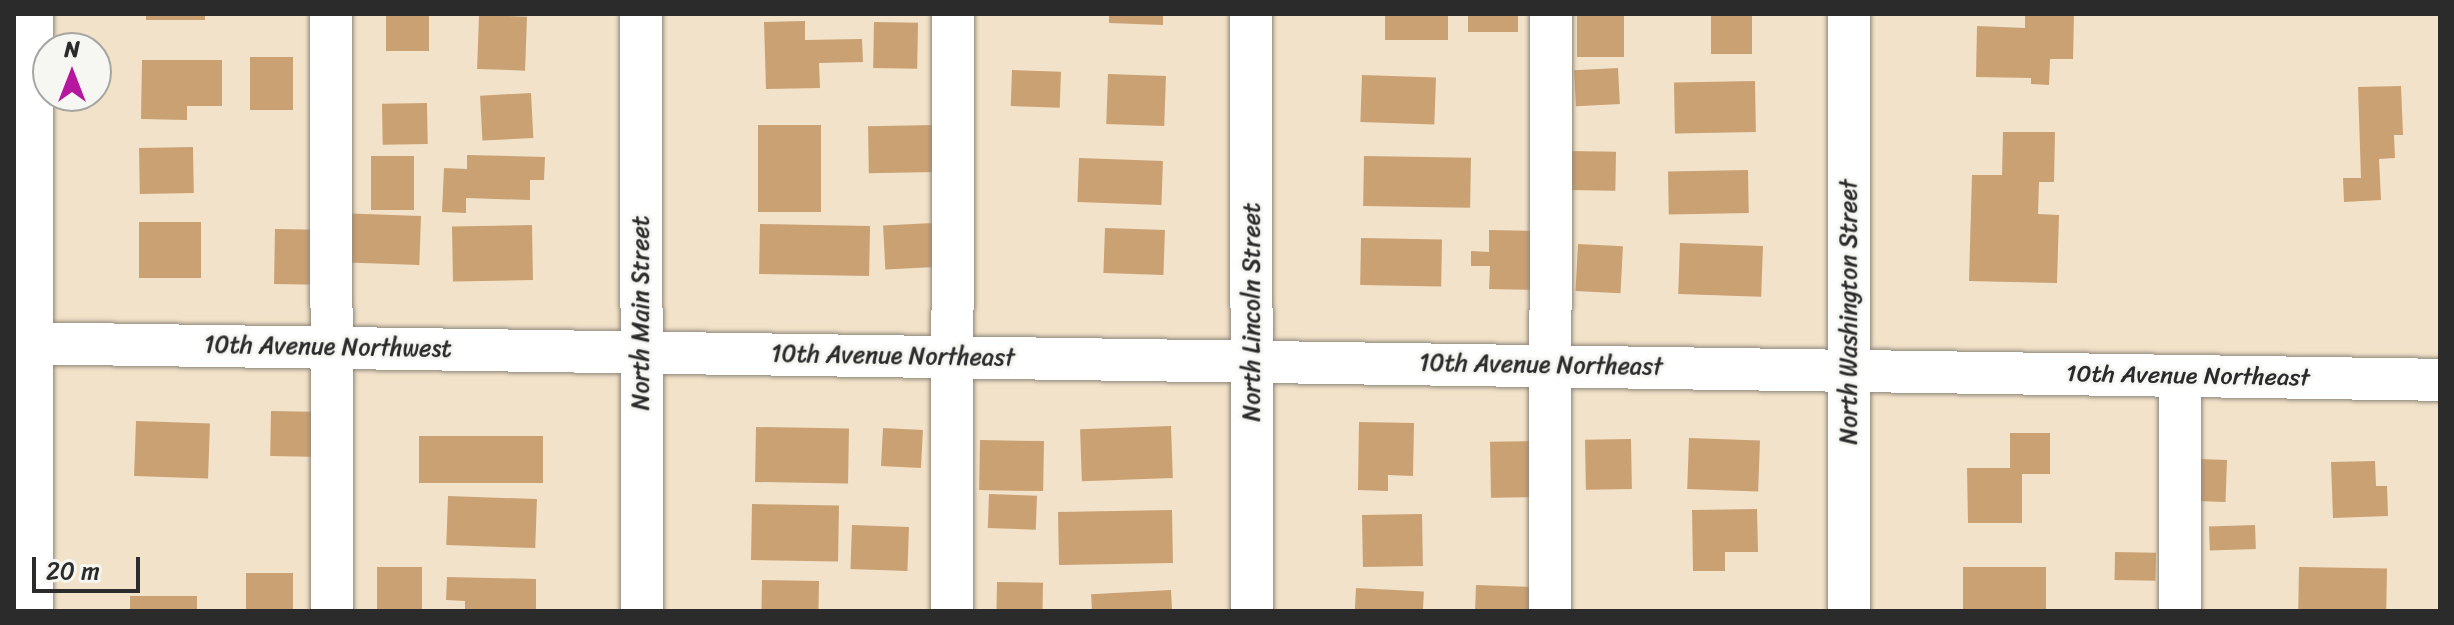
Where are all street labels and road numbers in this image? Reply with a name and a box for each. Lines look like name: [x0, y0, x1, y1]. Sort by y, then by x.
street label: North Washington Street: [1835, 179, 1863, 445]
street label: North Lincoln Street: [1238, 203, 1266, 421]
street label: North Main Street: [627, 215, 655, 411]
street label: 10th Avenue Northwest: [203, 330, 453, 364]
street label: 10th Avenue Northeast: [770, 339, 1016, 373]
street label: 10th Avenue Northeast: [1418, 348, 1664, 382]
street label: 10th Avenue Northeast: [2065, 359, 2311, 393]

